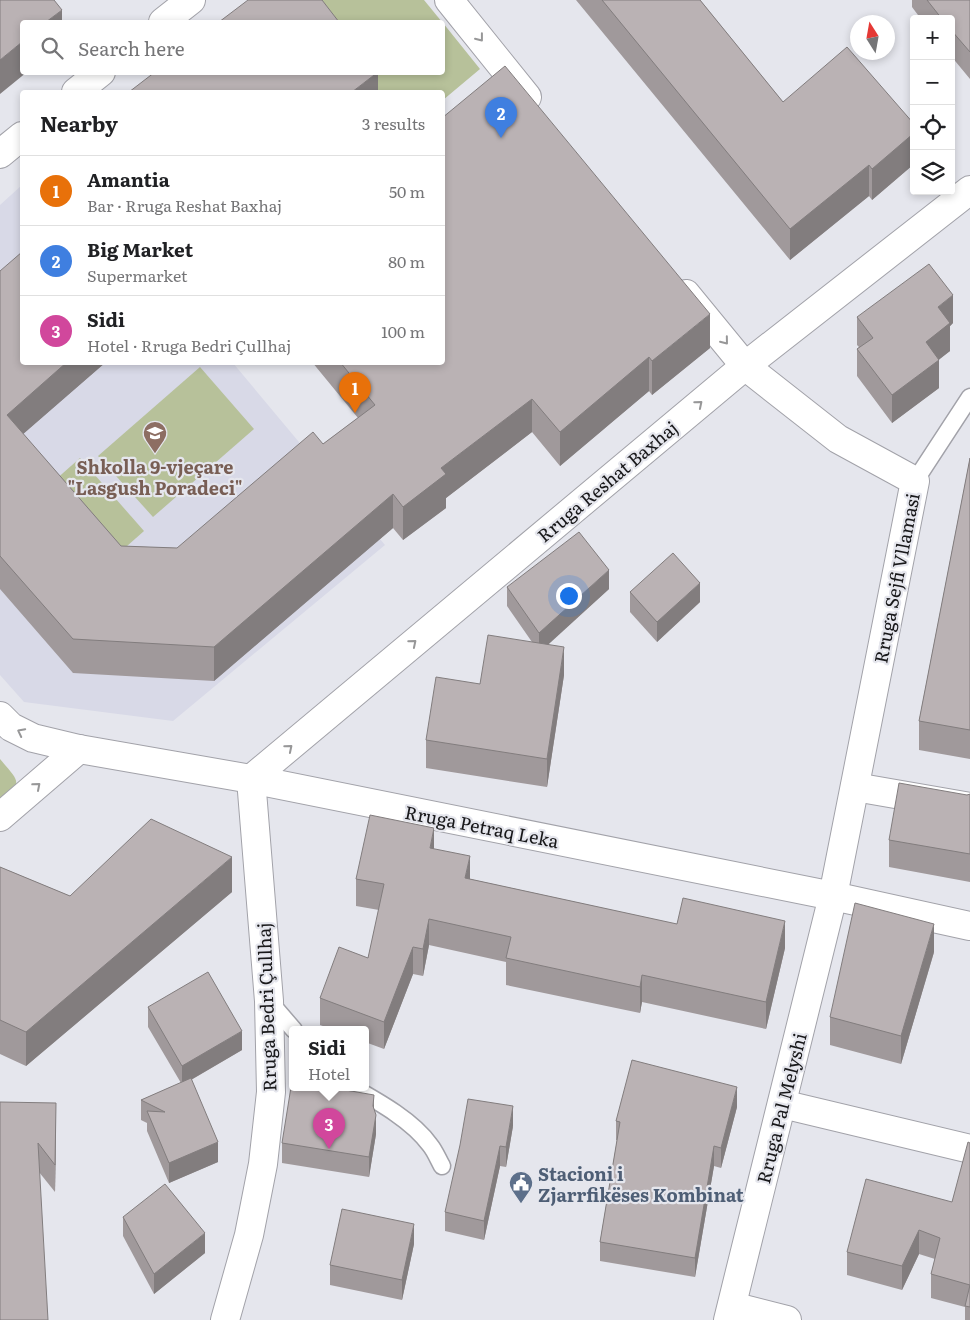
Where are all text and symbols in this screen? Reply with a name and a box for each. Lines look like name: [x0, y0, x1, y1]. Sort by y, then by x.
north arrow: [850, 15, 895, 60]
map controls: [910, 15, 955, 195]
button: +: [910, 15, 955, 60]
search box: [20, 20, 445, 75]
one-way arrow: [474, 32, 482, 41]
icon: search: [38, 34, 66, 62]
text: Search here: [78, 34, 185, 62]
button: −: [910, 60, 955, 105]
pin: 2: [485, 97, 517, 138]
button: locate: [910, 105, 955, 150]
text: Nearby: [40, 107, 118, 138]
text: 3 results: [362, 111, 425, 135]
button: layers: [910, 150, 955, 195]
text: Amantia: [87, 165, 170, 193]
text: 1: [53, 179, 59, 203]
text: 50 m: [389, 179, 425, 203]
text: Bar · Rruga Reshat Baxhaj: [87, 193, 282, 217]
text: Big Market: [87, 235, 193, 263]
text: 2: [52, 249, 60, 273]
text: 80 m: [388, 249, 425, 273]
text: Supermarket: [87, 263, 187, 287]
text: Sidi: [87, 305, 125, 333]
text: 3: [52, 319, 60, 343]
text: 100 m: [381, 319, 425, 343]
text: Hotel · Rruga Bedri Çullhaj: [87, 333, 291, 357]
one-way arrow: [719, 336, 728, 345]
pin: 1: [339, 372, 371, 413]
one-way arrow: [693, 401, 702, 410]
street label: Rruga Reshat Baxhaj: [531, 414, 683, 548]
school or university icon: Shkolla 9-vjeçare "Lasgush Poradeci": [142, 420, 168, 454]
place label: Shkolla 9-vjeçare "Lasgush Poradeci": [67, 453, 243, 501]
street label: Rruga Sejfi Vllamasi: [866, 491, 926, 665]
your location: [556, 583, 582, 609]
one-way arrow: [407, 641, 416, 649]
one-way arrow: [17, 728, 26, 738]
one-way arrow: [283, 744, 292, 753]
one-way arrow: [31, 783, 40, 791]
street label: Rruga Petraq Leka: [403, 798, 562, 854]
street label: Rruga Bedri Çullhaj: [250, 922, 282, 1092]
popup: [289, 1026, 369, 1091]
street label: Rruga Pal Melyshi: [749, 1030, 813, 1186]
text: Sidi: [308, 1033, 346, 1061]
text: Hotel: [308, 1061, 350, 1085]
pin: 3: [313, 1108, 345, 1149]
place label: Stacioni i Zjarrfikëses Kombinat: [538, 1160, 744, 1208]
public building icon: Stacioni i Zjarrfikëses Kombinat: [508, 1170, 534, 1204]

